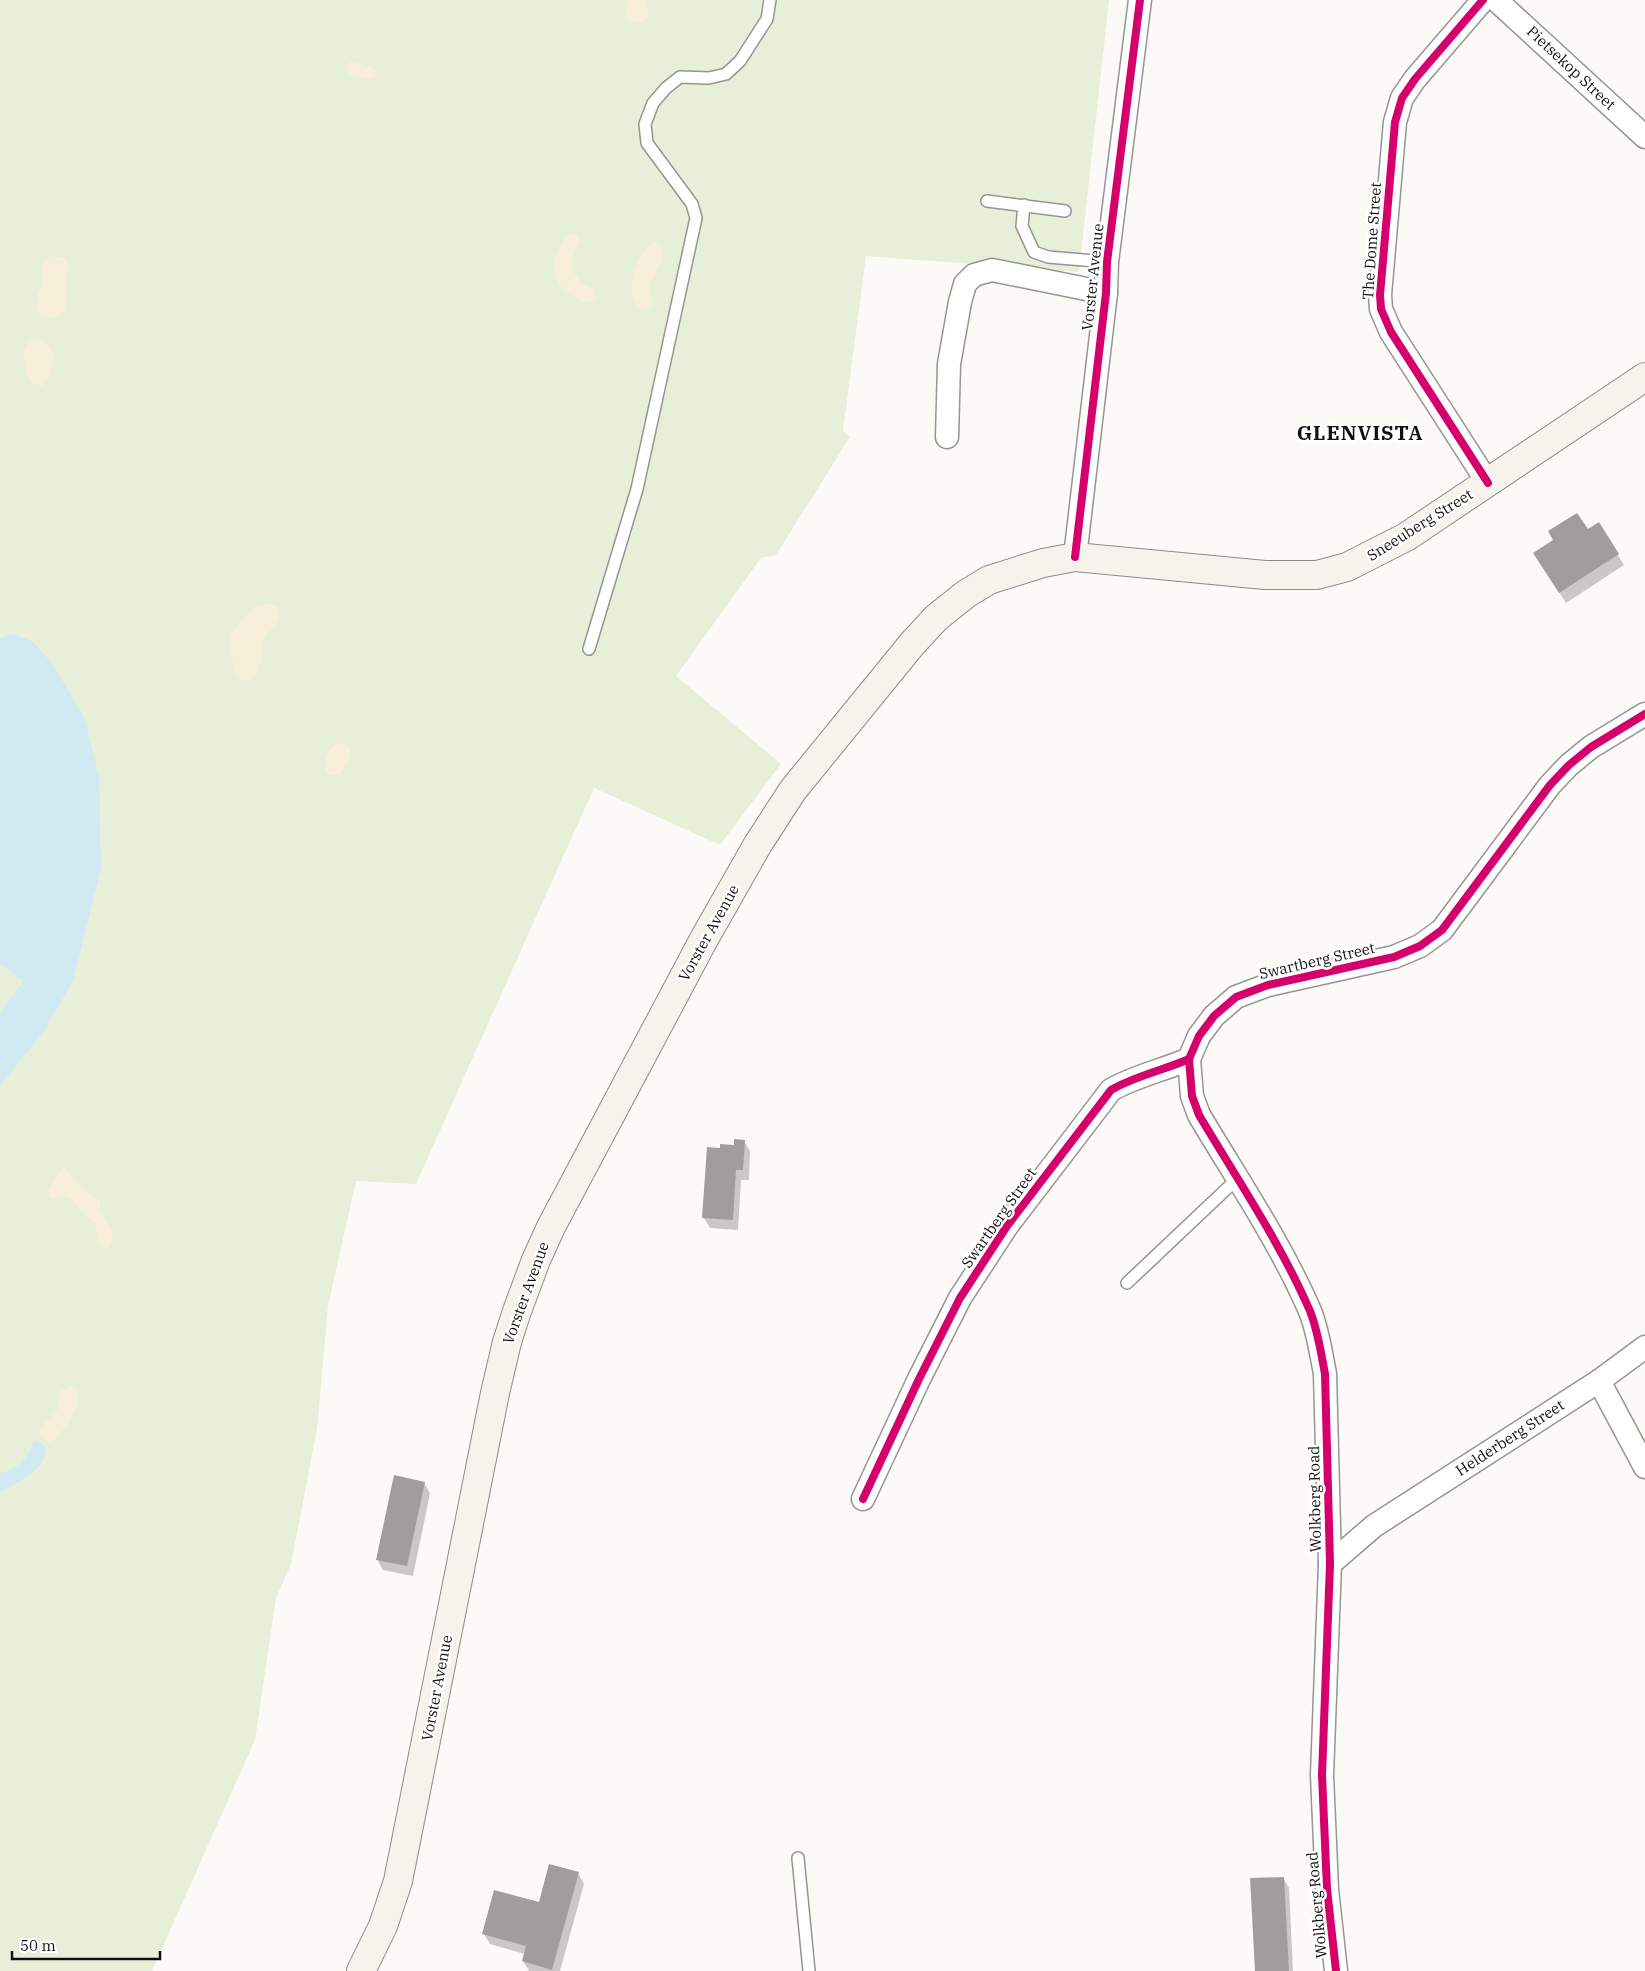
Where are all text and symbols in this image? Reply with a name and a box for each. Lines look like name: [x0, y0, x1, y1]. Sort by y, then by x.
street label: Pietsekop Street: [1523, 22, 1620, 114]
street label: The Dome Street: [1358, 182, 1385, 300]
street label: Vorster Avenue: [1077, 222, 1108, 331]
district label: GLENVISTA: [1297, 419, 1423, 446]
street label: Sneeuberg Street: [1363, 484, 1476, 565]
street label: Vorster Avenue: [674, 881, 743, 984]
street label: Swartberg Street: [1257, 938, 1377, 983]
street label: Swartberg Street: [957, 1164, 1040, 1272]
street label: Vorster Avenue: [498, 1239, 553, 1347]
street label: Helderberg Street: [1452, 1395, 1568, 1480]
street label: Wolkberg Road: [1304, 1445, 1325, 1553]
street label: Vorster Avenue: [417, 1633, 456, 1743]
street label: Wolkberg Road: [1302, 1851, 1331, 1959]
scale bar: [12, 1928, 160, 1960]
text: 50 m: [20, 1936, 56, 1955]

